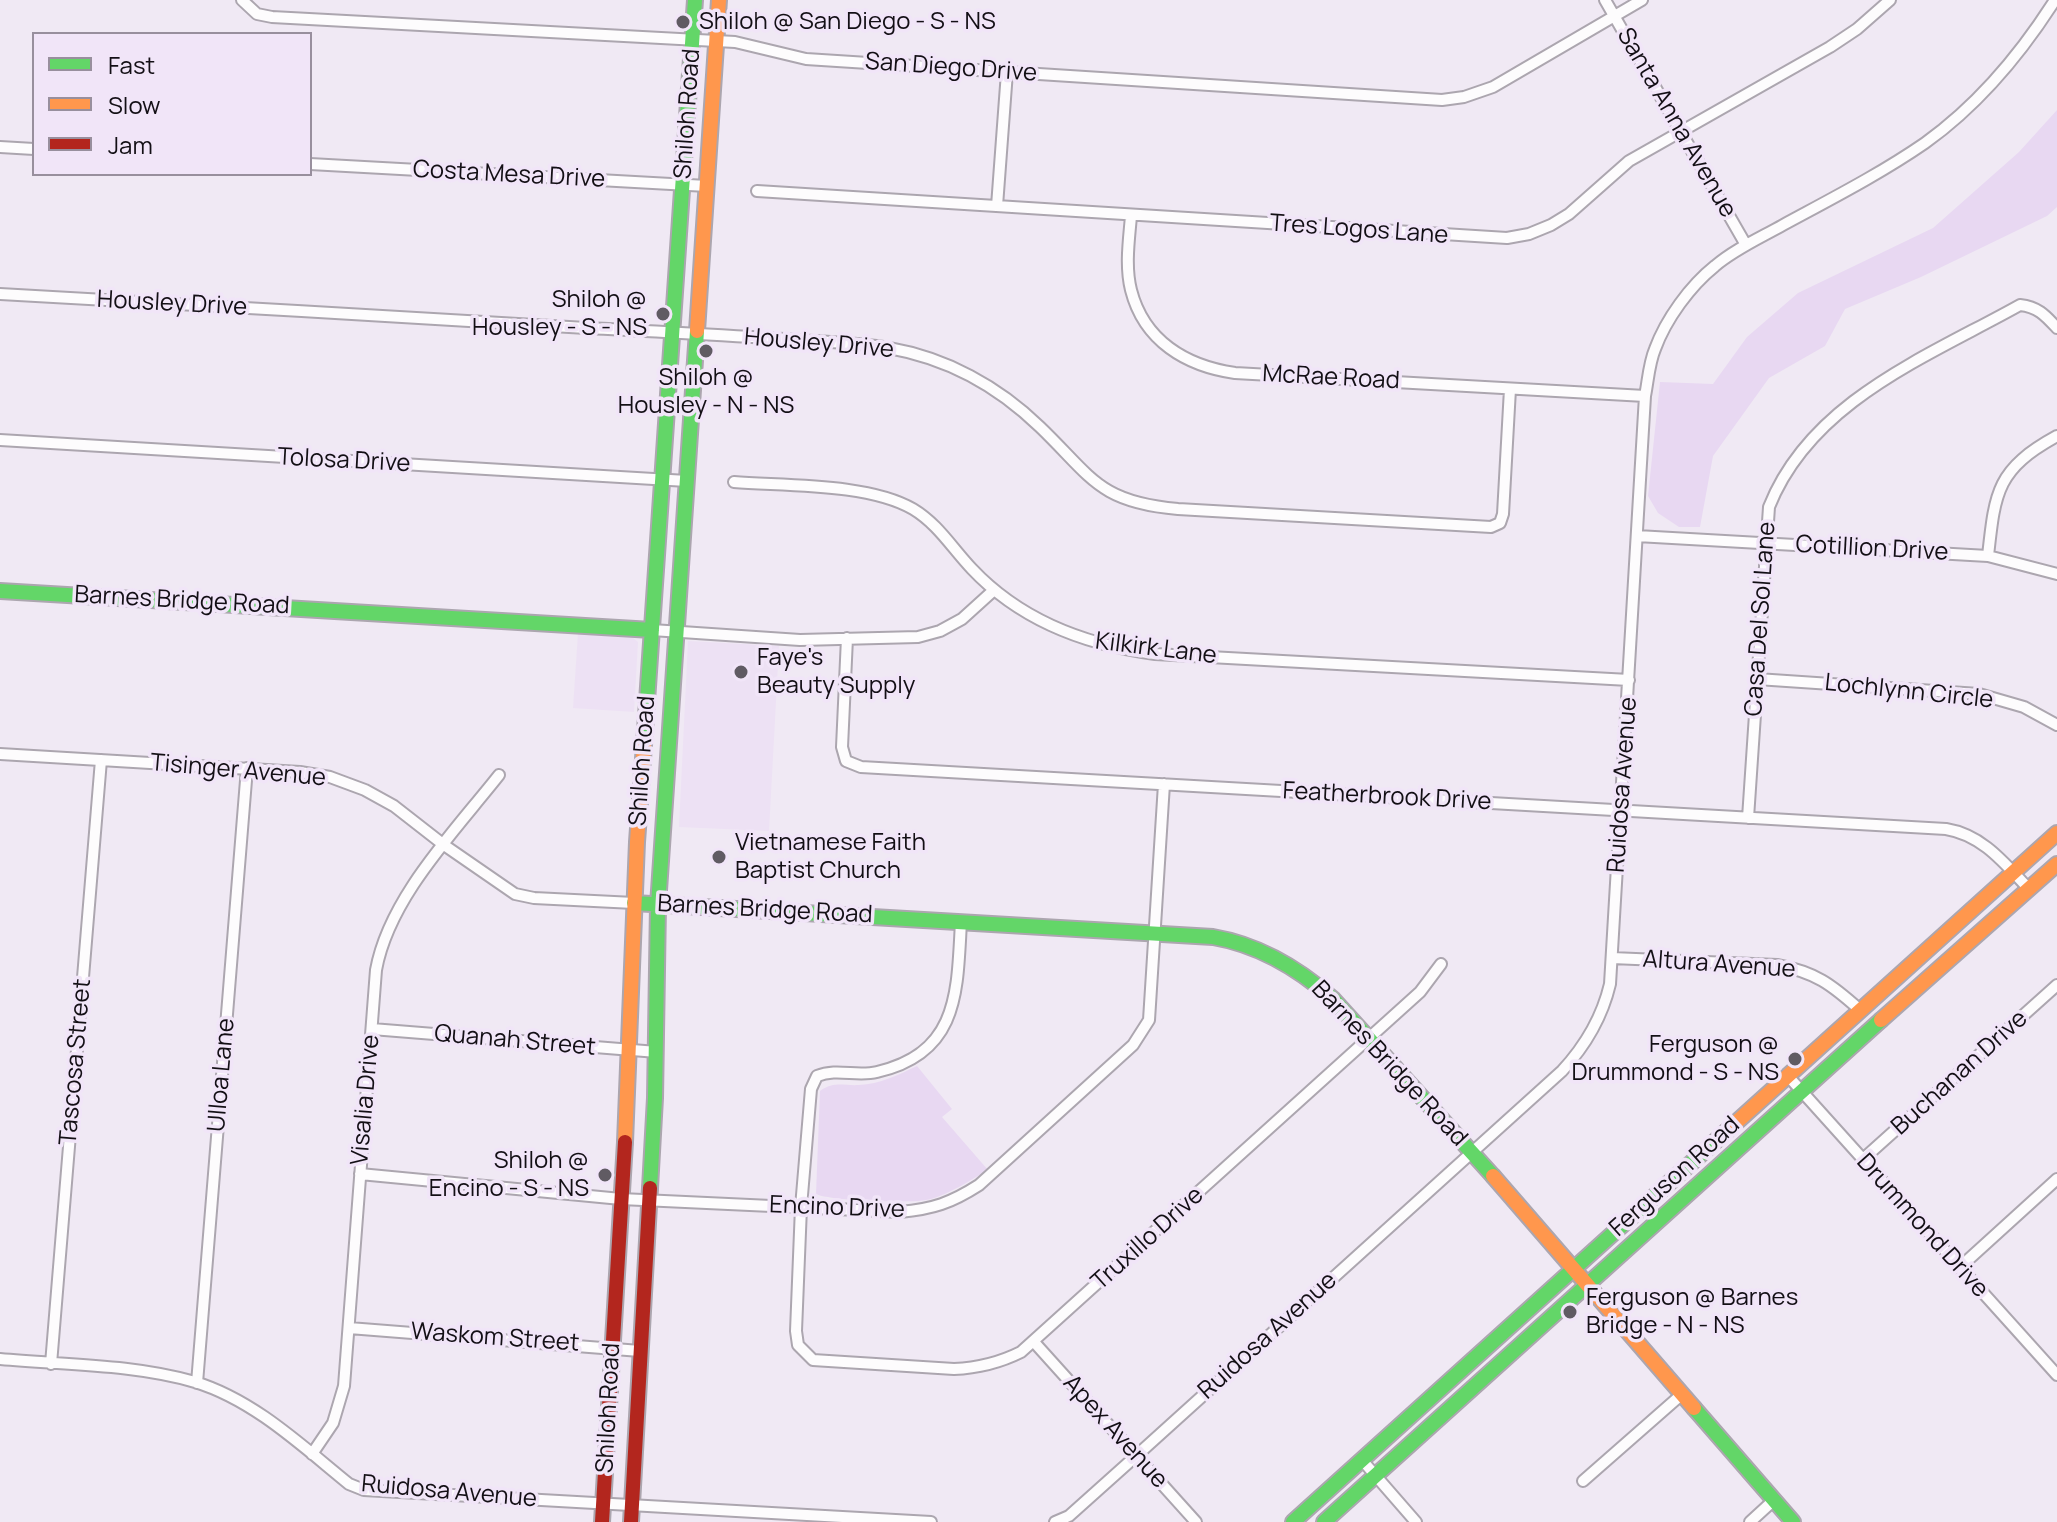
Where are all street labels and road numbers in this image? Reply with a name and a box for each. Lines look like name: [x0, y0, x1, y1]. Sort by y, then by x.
street label: Santa Anna Avenue: [1610, 23, 1742, 223]
street label: Shiloh Road: [669, 48, 707, 180]
street label: San Diego Drive: [864, 48, 1038, 88]
street label: Costa Mesa Drive: [412, 156, 606, 194]
street label: Tres Logos Lane: [1269, 209, 1449, 251]
street label: Housley Drive: [96, 286, 248, 322]
street label: Housley Drive: [743, 323, 895, 365]
street label: McRae Road: [1262, 360, 1400, 396]
street label: Tolosa Drive: [277, 443, 411, 479]
street label: Casa Del Sol Lane: [1740, 521, 1782, 717]
street label: Cotillion Drive: [1795, 531, 1949, 567]
street label: Barnes Bridge Road: [74, 581, 290, 621]
street label: Kilkirk Lane: [1094, 627, 1218, 671]
street label: Lochlynn Circle: [1823, 669, 1995, 715]
street label: Shiloh Road: [624, 695, 662, 827]
street label: Ruidosa Avenue: [1602, 696, 1644, 874]
street label: Tisinger Avenue: [149, 749, 327, 793]
street label: Featherbrook Drive: [1282, 777, 1492, 817]
street label: Barnes Bridge Road: [657, 890, 873, 930]
street label: Altura Avenue: [1642, 945, 1796, 985]
street label: Barnes Bridge Road: [1305, 975, 1473, 1153]
street label: Tascosa Street: [54, 978, 98, 1146]
street label: Buchanan Drive: [1886, 1005, 2034, 1141]
street label: Ulloa Lane: [203, 1017, 241, 1133]
street label: Quanah Street: [433, 1020, 597, 1062]
street label: Visalia Drive: [346, 1033, 386, 1167]
street label: Ferguson Road: [1604, 1111, 1746, 1243]
street label: Drummond Drive: [1850, 1148, 1994, 1304]
street label: Truxillo Drive: [1086, 1181, 1210, 1297]
street label: Encino Drive: [769, 1191, 905, 1225]
street label: Ruidosa Avenue: [1193, 1266, 1343, 1406]
street label: Waskom Street: [410, 1318, 580, 1358]
street label: Shiloh Road: [591, 1342, 627, 1474]
street label: Apex Avenue: [1057, 1369, 1173, 1495]
street label: Ruidosa Avenue: [360, 1470, 538, 1514]

